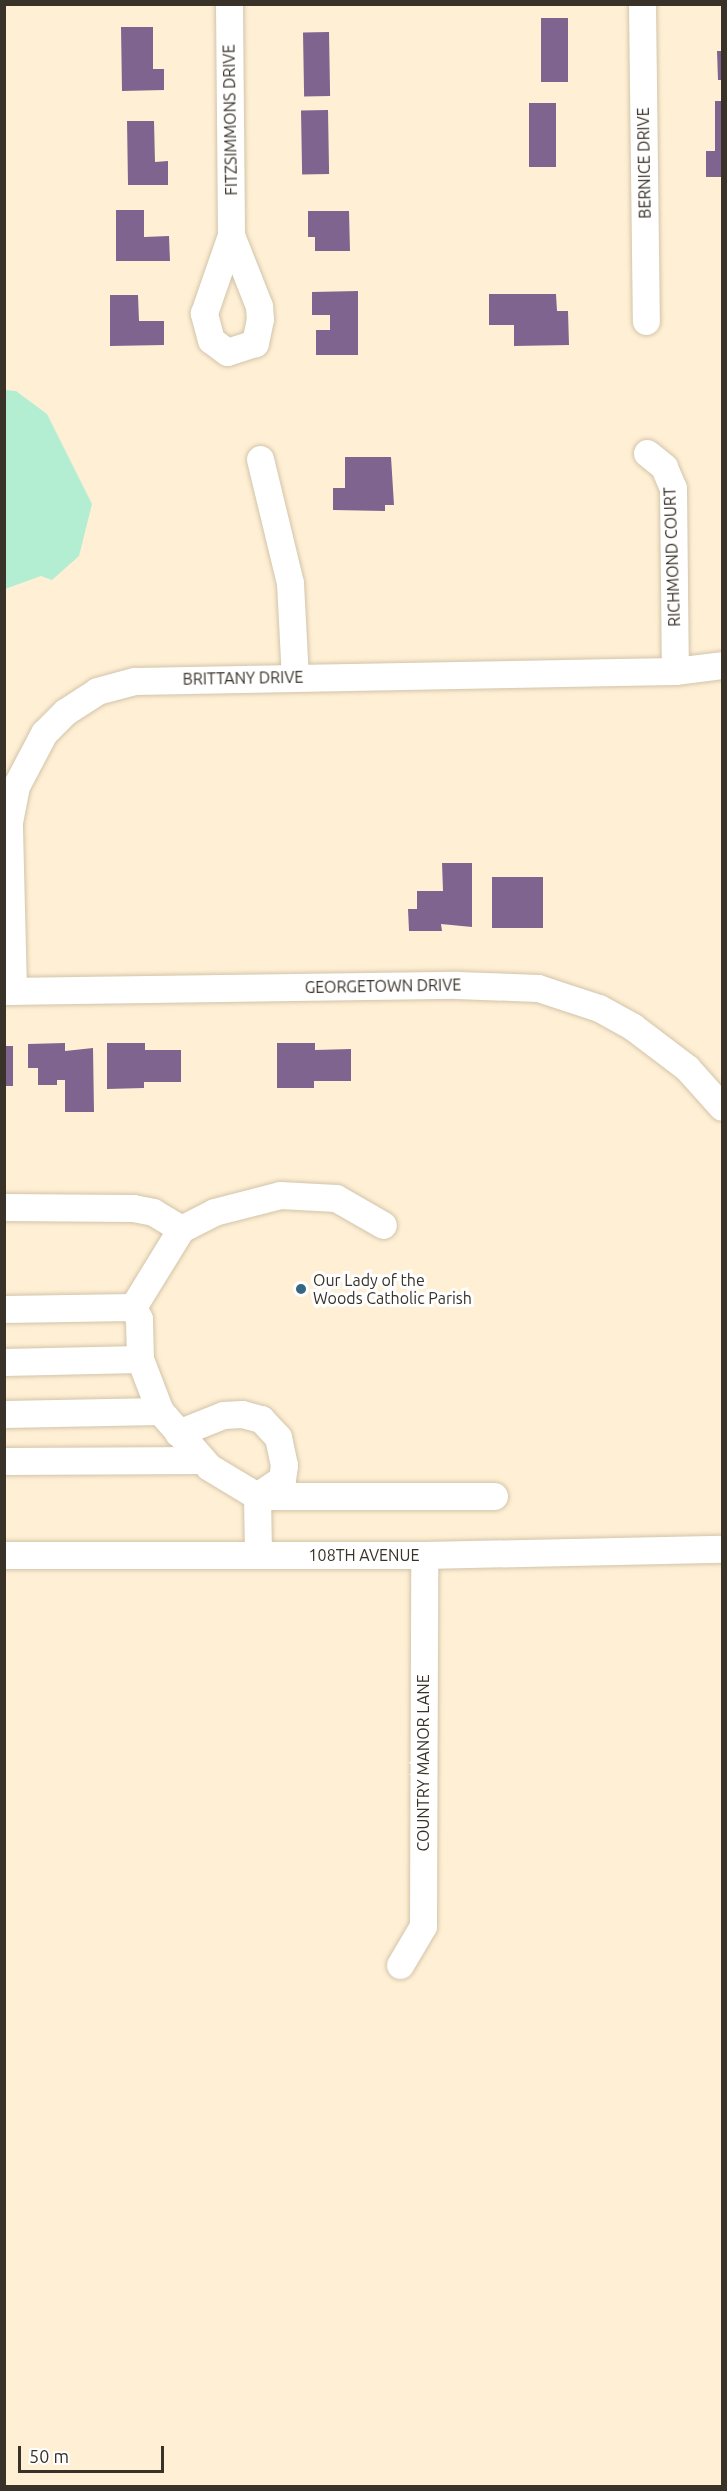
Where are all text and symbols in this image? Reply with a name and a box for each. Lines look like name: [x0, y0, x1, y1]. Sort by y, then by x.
street label: FITZSIMMONS DRIVE: [219, 44, 241, 196]
street label: BERNICE DRIVE: [633, 107, 655, 219]
street label: RICHMOND COURT: [660, 487, 684, 627]
street label: BRITTANY DRIVE: [182, 667, 304, 689]
street label: GEORGETOWN DRIVE: [305, 975, 461, 997]
place label: Our Lady of the Woods Catholic Parish: [313, 1270, 472, 1308]
marker: Our Lady of the Woods Catholic Parish: [294, 1282, 308, 1296]
street label: 108TH AVENUE: [309, 1545, 419, 1565]
street label: COUNTRY MANOR LANE: [413, 1674, 433, 1852]
scale bar: [21, 2434, 166, 2472]
text: 50 m: [29, 2446, 69, 2466]

